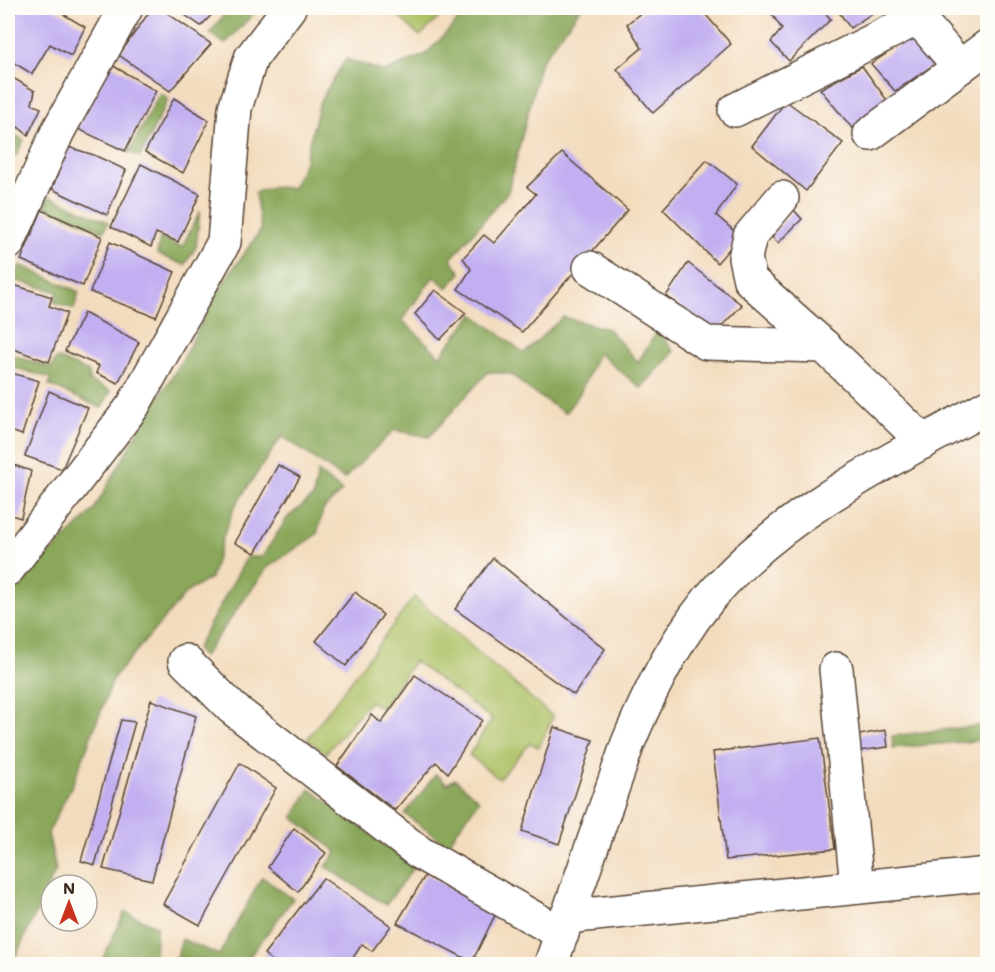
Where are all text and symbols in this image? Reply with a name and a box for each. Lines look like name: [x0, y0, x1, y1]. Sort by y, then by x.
north arrow: [39, 873, 99, 933]
text: N: [63, 877, 75, 898]

